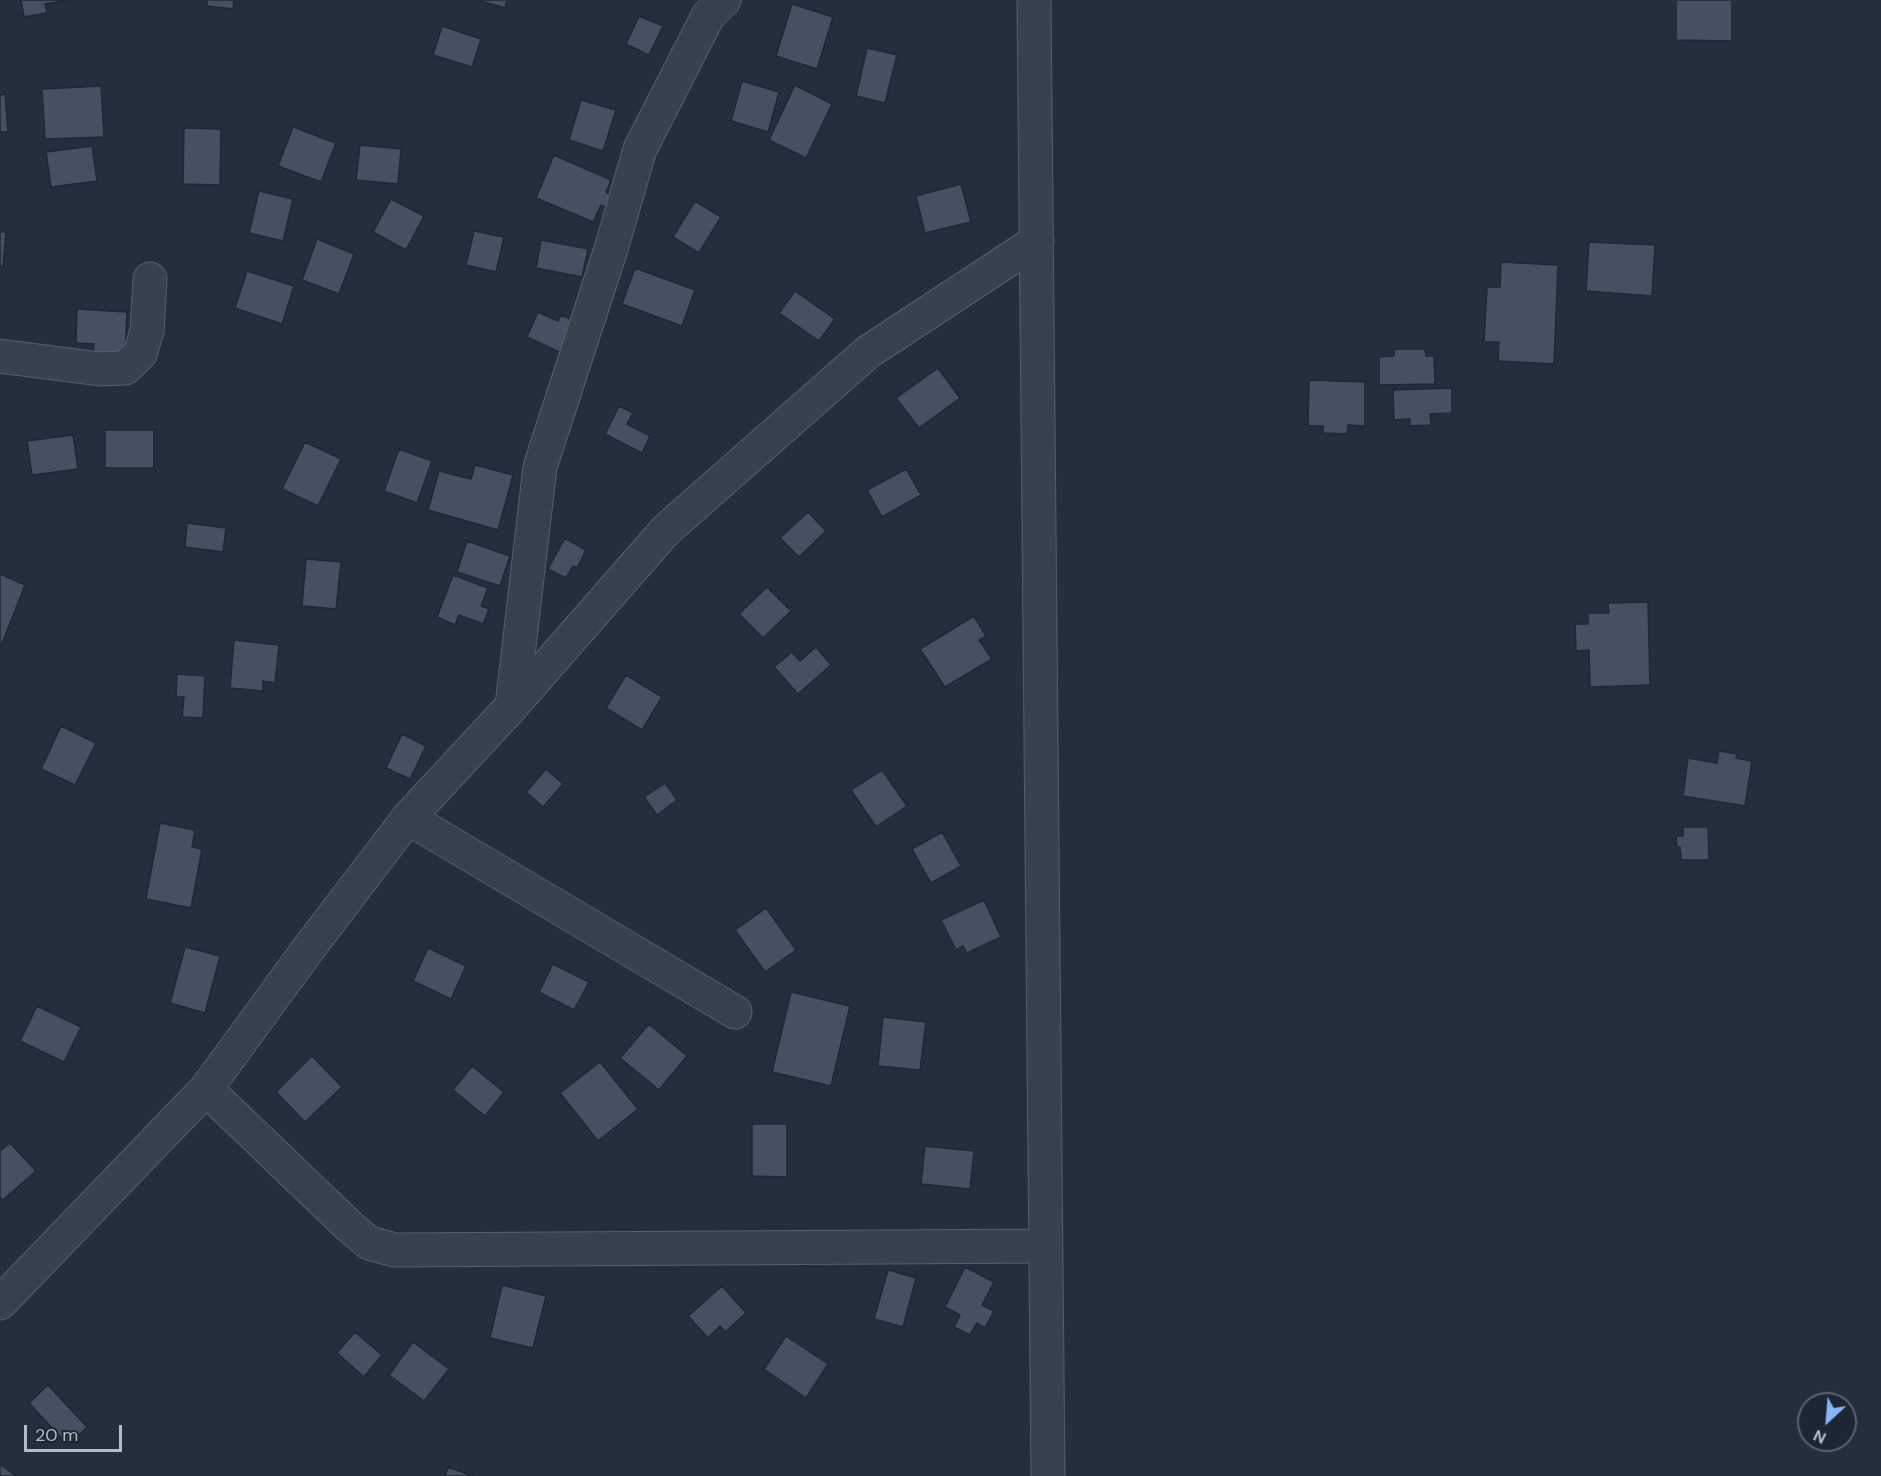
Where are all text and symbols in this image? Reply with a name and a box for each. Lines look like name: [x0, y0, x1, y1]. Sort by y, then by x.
north arrow: [1797, 1392, 1857, 1452]
scale bar: [27, 1413, 124, 1451]
text: 20 m: [35, 1423, 78, 1447]
text: N: [1810, 1425, 1830, 1449]

